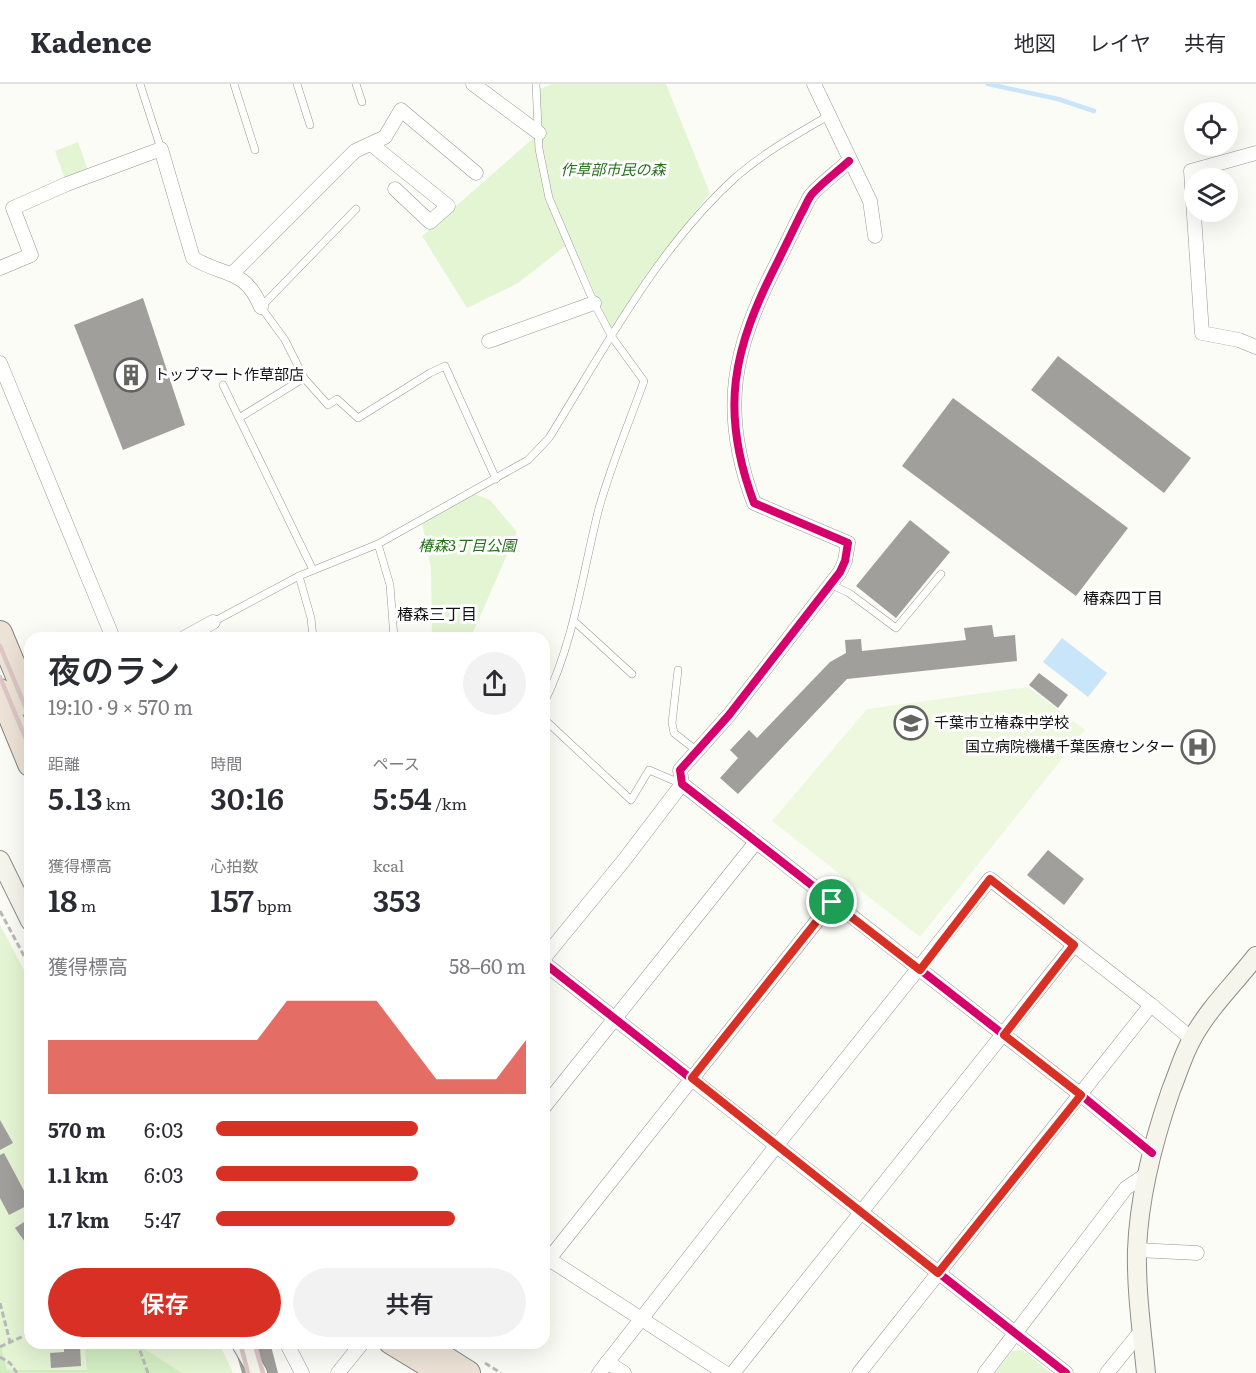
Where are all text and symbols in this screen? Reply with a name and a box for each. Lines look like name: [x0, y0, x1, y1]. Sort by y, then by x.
text: Kadence: [30, 20, 152, 62]
text: 地図: [1014, 26, 1056, 57]
text: レイヤ: [1089, 26, 1151, 57]
text: 共有: [1184, 26, 1226, 57]
map controls: [1184, 102, 1238, 222]
button: locate: [1184, 102, 1238, 156]
park label: 作草部市民の森: [560, 157, 667, 180]
button: layers: [1184, 168, 1238, 222]
building icon: トップマート作草部店: [113, 357, 149, 393]
place label: トップマート作草部店: [154, 362, 304, 385]
park label: 椿森3丁目公園: [418, 533, 518, 556]
district label: 椿森四丁目: [1083, 585, 1163, 609]
district label: 椿森三丁目: [397, 601, 477, 625]
text: 夜のラン: [48, 644, 180, 693]
button: share: [463, 652, 526, 715]
text: 19:10 · 9 × 570 m: [48, 691, 193, 721]
school or university icon: 千葉市立椿森中学校: [893, 705, 929, 741]
place label: 千葉市立椿森中学校: [934, 710, 1069, 733]
hospital icon: 国立病院機構千葉医療センター: [1180, 729, 1216, 765]
place label: 国立病院機構千葉医療センター: [965, 734, 1175, 757]
text: 距離: [48, 751, 80, 775]
text: 時間: [210, 751, 242, 775]
text: ペース: [373, 751, 420, 775]
text: 5.13: [48, 775, 103, 819]
text: 30:16: [210, 775, 284, 819]
text: 5:54: [373, 775, 432, 819]
text: km: [103, 791, 131, 815]
text: /km: [432, 791, 467, 815]
text: 獲得標高: [48, 853, 112, 877]
text: 心拍数: [210, 853, 258, 877]
text: kcal: [373, 853, 404, 877]
pin: [806, 876, 857, 927]
text: 18: [48, 877, 78, 921]
text: 157: [210, 877, 254, 921]
text: 353: [373, 877, 421, 921]
icon: arrive: [815, 885, 848, 918]
text: m: [78, 893, 96, 917]
text: bpm: [254, 893, 292, 917]
text: 獲得標高: [48, 950, 128, 980]
text: 58–60 m: [449, 950, 526, 980]
text: 570 m: [48, 1114, 106, 1144]
text: 6:03: [144, 1114, 184, 1144]
text: 1.1 km: [48, 1159, 108, 1189]
text: 6:03: [144, 1159, 184, 1189]
text: 1.7 km: [48, 1204, 110, 1234]
text: 5:47: [144, 1204, 181, 1234]
button: 保存: [48, 1268, 281, 1337]
button: 共有: [293, 1268, 526, 1337]

